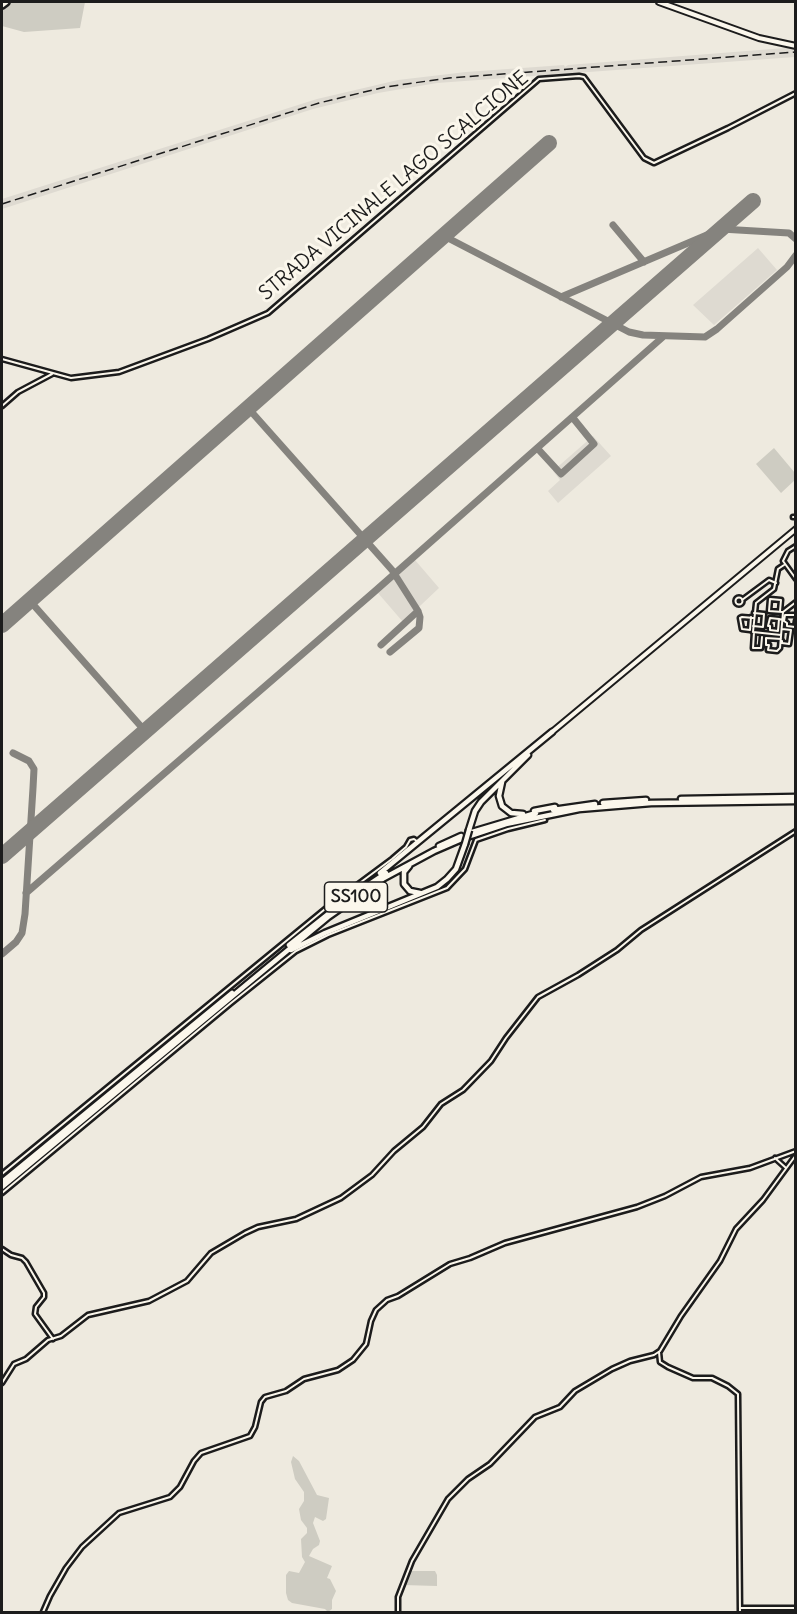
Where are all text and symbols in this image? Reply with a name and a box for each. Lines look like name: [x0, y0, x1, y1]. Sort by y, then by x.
street label: STRADA VICINALE LAGO SCALCIONE: [255, 66, 533, 306]
road number: SS100: [324, 882, 388, 912]

